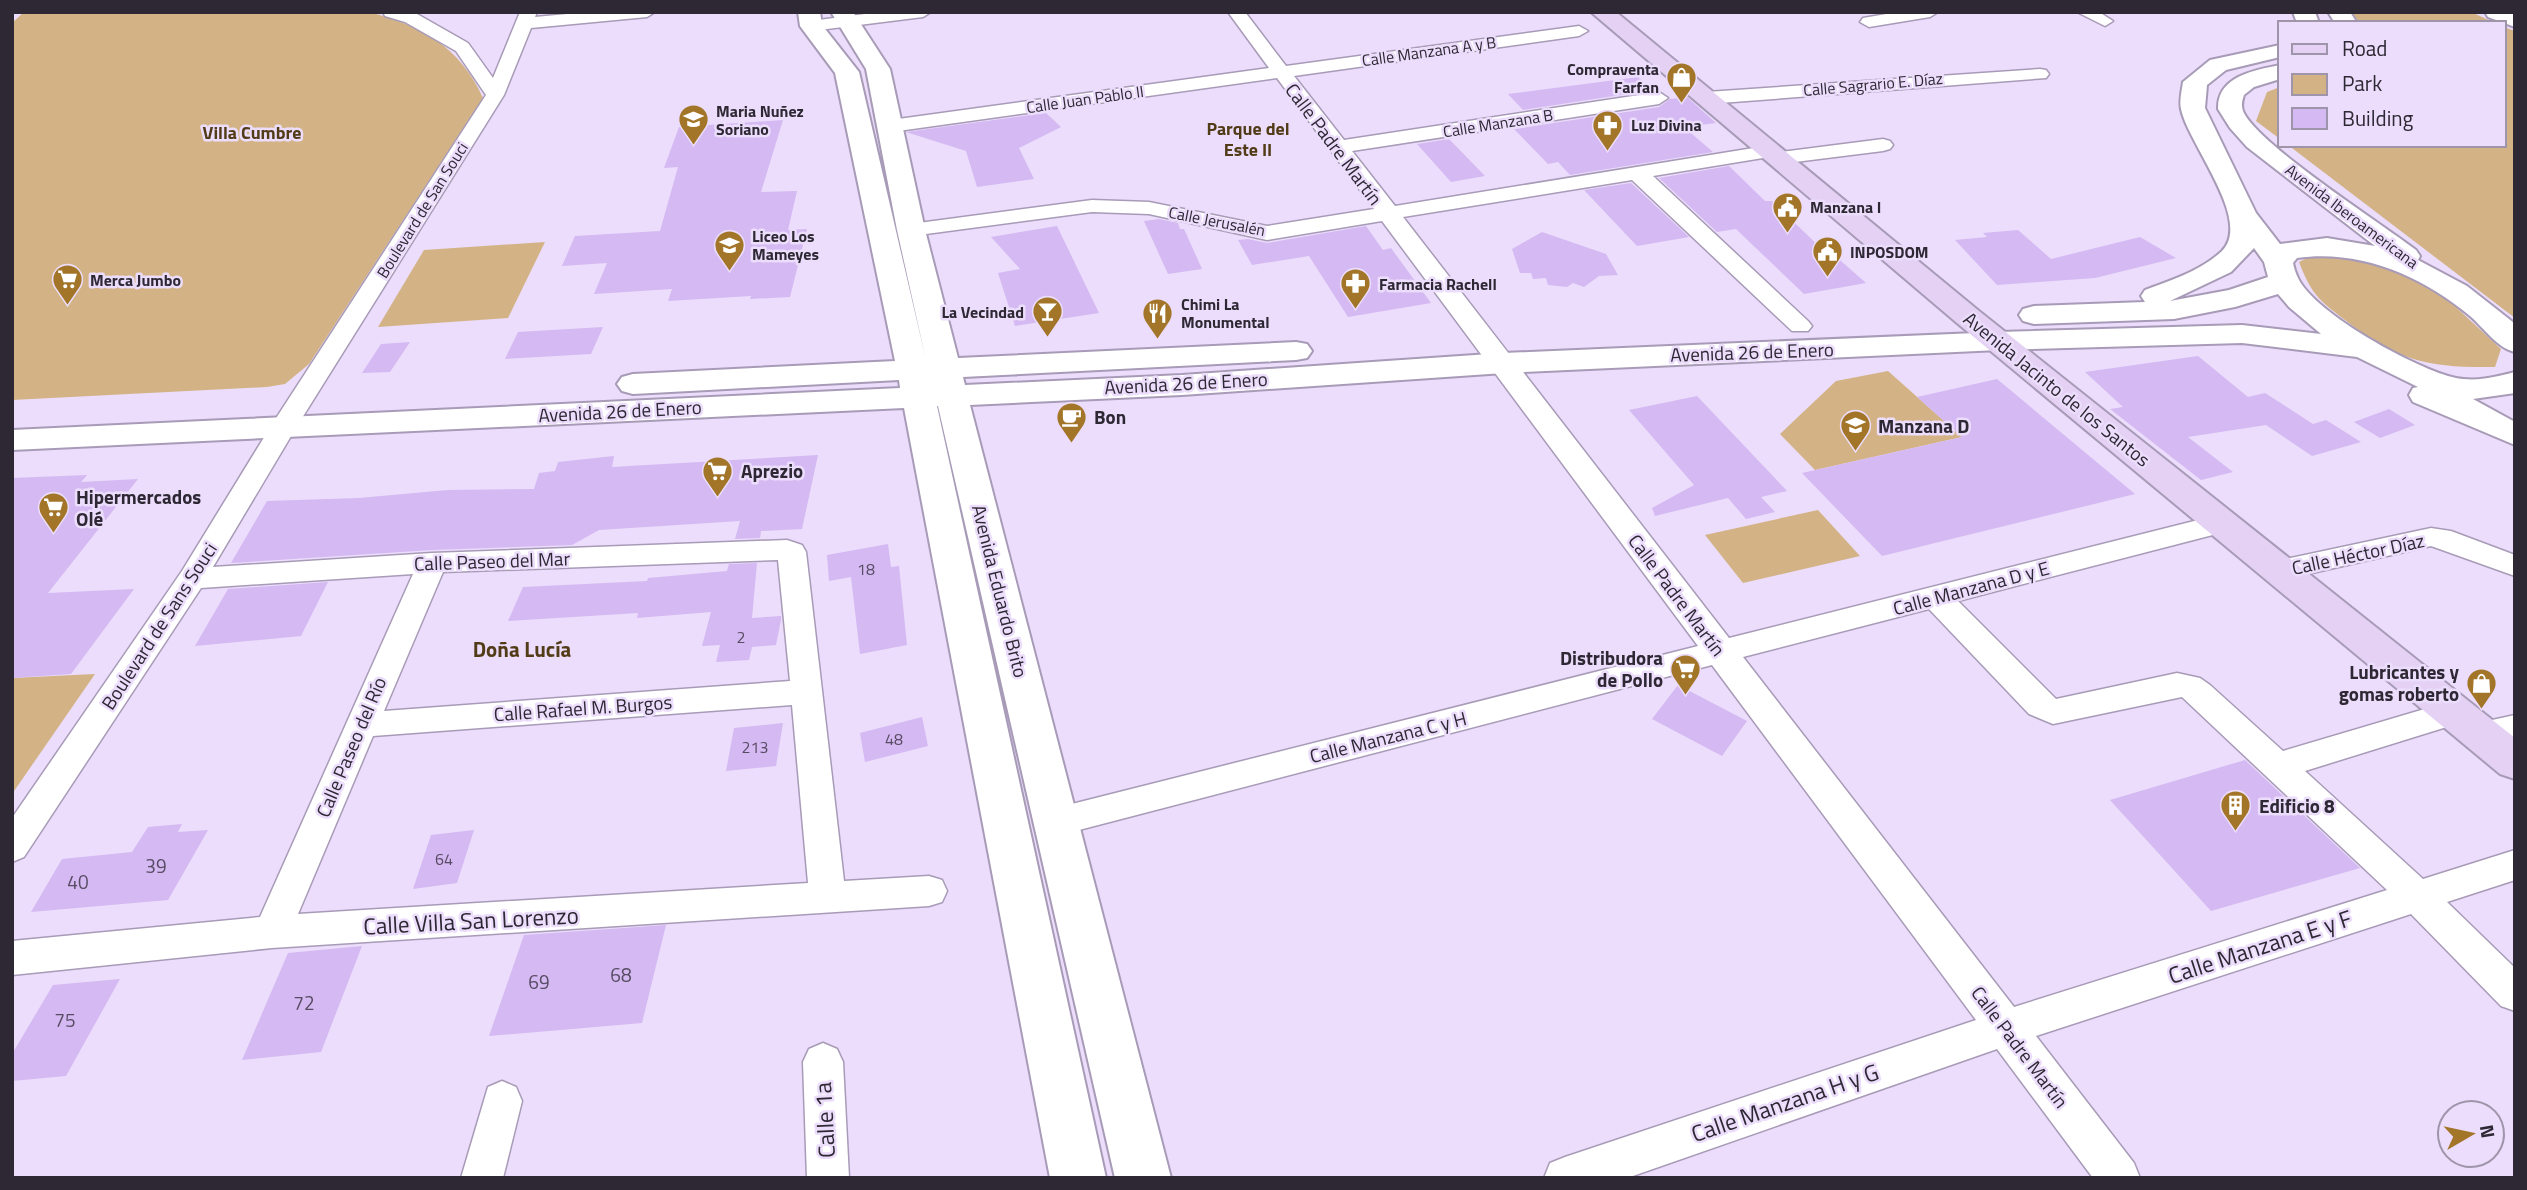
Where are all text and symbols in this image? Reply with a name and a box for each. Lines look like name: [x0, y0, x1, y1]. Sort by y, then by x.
legend: [2278, 21, 2506, 147]
street label: Calle Manzana A y B: [1360, 30, 1498, 72]
text: Road: [2342, 32, 2387, 64]
place label: Compraventa Farfan: [1567, 57, 1659, 99]
shop icon: Compraventa Farfan: [1665, 61, 1699, 105]
street label: Calle Sagrario E. Díaz: [1802, 66, 1944, 102]
text: Park: [2342, 67, 2382, 99]
street label: Calle Padre Martín: [1279, 77, 1390, 211]
street label: Calle Juan Pablo II: [1025, 79, 1145, 119]
place label: Maria Nuñez Soriano: [716, 99, 804, 141]
street label: Calle Manzana B: [1441, 102, 1555, 144]
text: Building: [2342, 102, 2414, 134]
school or university icon: Maria Nuñez Soriano: [676, 103, 710, 147]
pharmacy icon: Luz Divina: [1591, 108, 1625, 152]
place label: Luz Divina: [1631, 113, 1702, 137]
district label: Parque del Este II: [1206, 115, 1290, 163]
district label: Villa Cumbre: [203, 119, 301, 146]
street label: Boulevard de San Souci: [370, 137, 474, 283]
street label: Avenida Iberoamericana: [2280, 158, 2424, 274]
public building icon: Manzana I: [1770, 190, 1804, 234]
place label: Manzana I: [1810, 195, 1881, 219]
street label: Calle Jerusalén: [1167, 200, 1267, 242]
place label: Liceo Los Mameyes: [752, 224, 819, 266]
school or university icon: Liceo Los Mameyes: [712, 228, 746, 272]
public building icon: INPOSDOM: [1810, 235, 1844, 279]
place label: INPOSDOM: [1850, 240, 1929, 264]
supermarket icon: Merca Jumbo: [50, 263, 84, 307]
pharmacy icon: Farmacia Rachell: [1339, 267, 1373, 311]
place label: Merca Jumbo: [90, 268, 181, 292]
place label: Farmacia Rachell: [1379, 272, 1497, 296]
place label: Chimi La Monumental: [1181, 292, 1270, 334]
bar icon: La Vecindad: [1030, 295, 1064, 339]
restaurant icon: Chimi La Monumental: [1141, 296, 1175, 340]
place label: La Vecindad: [942, 300, 1024, 324]
street label: Avenida Jacinto de los Santos: [1958, 304, 2157, 473]
street label: Avenida 26 de Enero: [1670, 334, 1834, 369]
street label: Avenida 26 de Enero: [1103, 364, 1268, 401]
street label: Avenida 26 de Enero: [537, 392, 702, 429]
cafe icon: Bon: [1054, 400, 1088, 444]
place label: Bon: [1094, 402, 1126, 431]
school or university icon: Manzana D: [1838, 409, 1872, 453]
place label: Manzana D: [1878, 411, 1969, 440]
supermarket icon: Aprezio: [701, 454, 735, 498]
place label: Aprezio: [741, 456, 803, 485]
place label: Hipermercados Olé: [76, 482, 201, 533]
supermarket icon: Hipermercados Olé: [36, 491, 70, 535]
street label: Avenida Eduardo Brito: [965, 501, 1036, 680]
street label: Calle Héctor Díaz: [2289, 525, 2427, 582]
street label: Calle Padre Martín: [1622, 528, 1733, 662]
street label: Boulevard de Sans Souci: [93, 536, 224, 715]
street label: Calle Paseo del Mar: [414, 543, 571, 578]
street label: Calle Manzana D y E: [1890, 553, 2052, 622]
house number: 18: [857, 557, 875, 581]
house number: 2: [737, 625, 745, 649]
district label: Doña Lucía: [473, 633, 572, 665]
place label: Distribudora de Pollo: [1560, 643, 1663, 694]
supermarket icon: Distribudora de Pollo: [1669, 652, 1703, 696]
place label: Lubricantes y gomas roberto: [2339, 657, 2459, 708]
shop icon: Lubricantes y gomas roberto: [2465, 666, 2499, 710]
street label: Calle Paseo del Río: [308, 672, 393, 821]
street label: Calle Rafael M. Burgos: [493, 687, 673, 728]
street label: Calle Manzana C y H: [1306, 703, 1469, 770]
house number: 48: [885, 727, 903, 751]
house number: 213: [742, 735, 768, 759]
building icon: Edificio 8: [2219, 789, 2253, 833]
place label: Edificio 8: [2259, 791, 2335, 820]
house number: 64: [435, 847, 453, 871]
house number: 39: [145, 851, 167, 880]
house number: 40: [67, 867, 89, 896]
street label: Calle Villa San Lorenzo: [362, 897, 580, 944]
street label: Calle Manzana E y F: [2163, 900, 2356, 993]
house number: 68: [610, 960, 632, 989]
house number: 69: [528, 967, 550, 996]
street label: Calle Padre Martín: [1965, 980, 2076, 1114]
house number: 72: [293, 988, 315, 1017]
house number: 75: [54, 1005, 76, 1034]
street label: Calle Manzana H y G: [1686, 1054, 1883, 1151]
street label: Calle 1a: [805, 1081, 844, 1159]
north arrow: [2436, 1099, 2506, 1169]
text: N: [2473, 1122, 2504, 1140]

